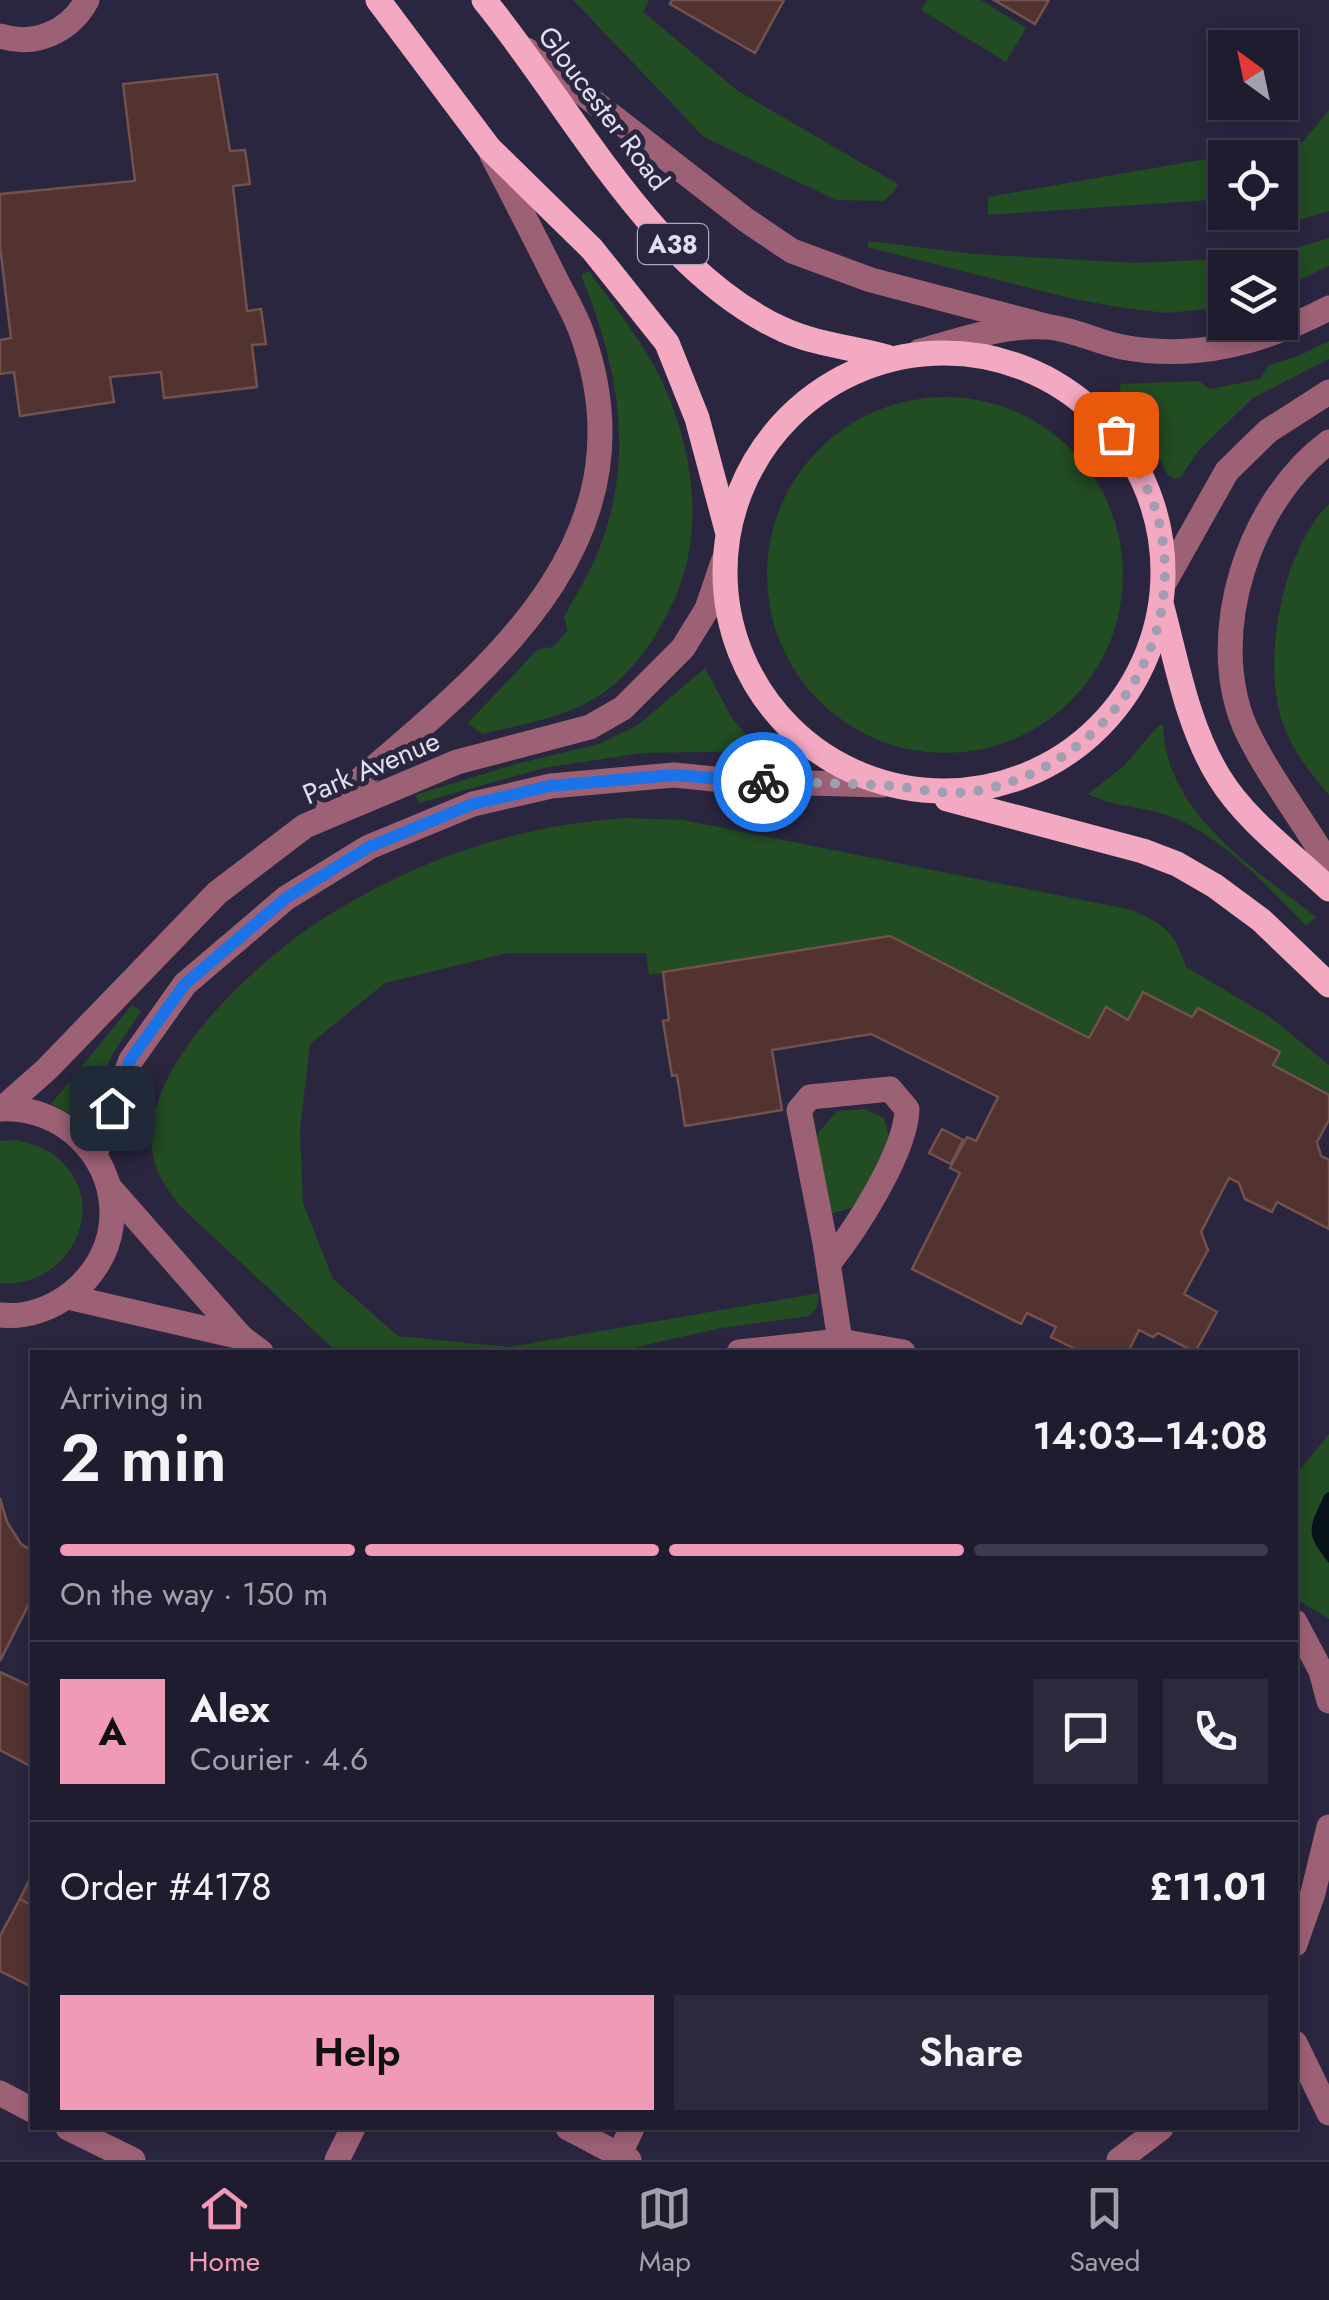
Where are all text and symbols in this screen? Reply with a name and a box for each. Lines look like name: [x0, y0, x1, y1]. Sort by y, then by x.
street label: Gloucester Road: [528, 17, 679, 199]
north arrow: [1208, 30, 1298, 120]
map controls: [1208, 30, 1298, 340]
button: locate: [1208, 140, 1298, 230]
road number: A38: [638, 224, 708, 264]
button: layers: [1208, 250, 1298, 340]
pin: [1074, 392, 1159, 477]
icon: bag: [1089, 407, 1144, 462]
street label: Park Avenue: [296, 720, 446, 815]
courier: [713, 732, 813, 832]
icon: bike: [736, 755, 791, 810]
pin: [70, 1066, 155, 1151]
icon: home: [85, 1081, 140, 1136]
text: Arriving in: [60, 1375, 204, 1421]
text: 14:03–14:08: [1033, 1408, 1268, 1463]
text: 2 min: [60, 1411, 227, 1505]
text: On the way · 150 m: [60, 1571, 328, 1617]
button: chat: [1033, 1679, 1138, 1784]
button: phone: [1163, 1679, 1268, 1784]
text: Alex: [190, 1681, 270, 1736]
text: A: [99, 1704, 126, 1759]
text: Courier · 4.6: [190, 1736, 368, 1782]
text: Order #4178: [60, 1859, 272, 1914]
text: £11.01: [1149, 1859, 1268, 1914]
button: Help: [60, 1995, 654, 2110]
button: Share: [674, 1995, 1268, 2110]
tab: Home: [189, 2181, 260, 2282]
tab: Map: [637, 2181, 692, 2282]
tab: Saved: [1069, 2181, 1140, 2282]

